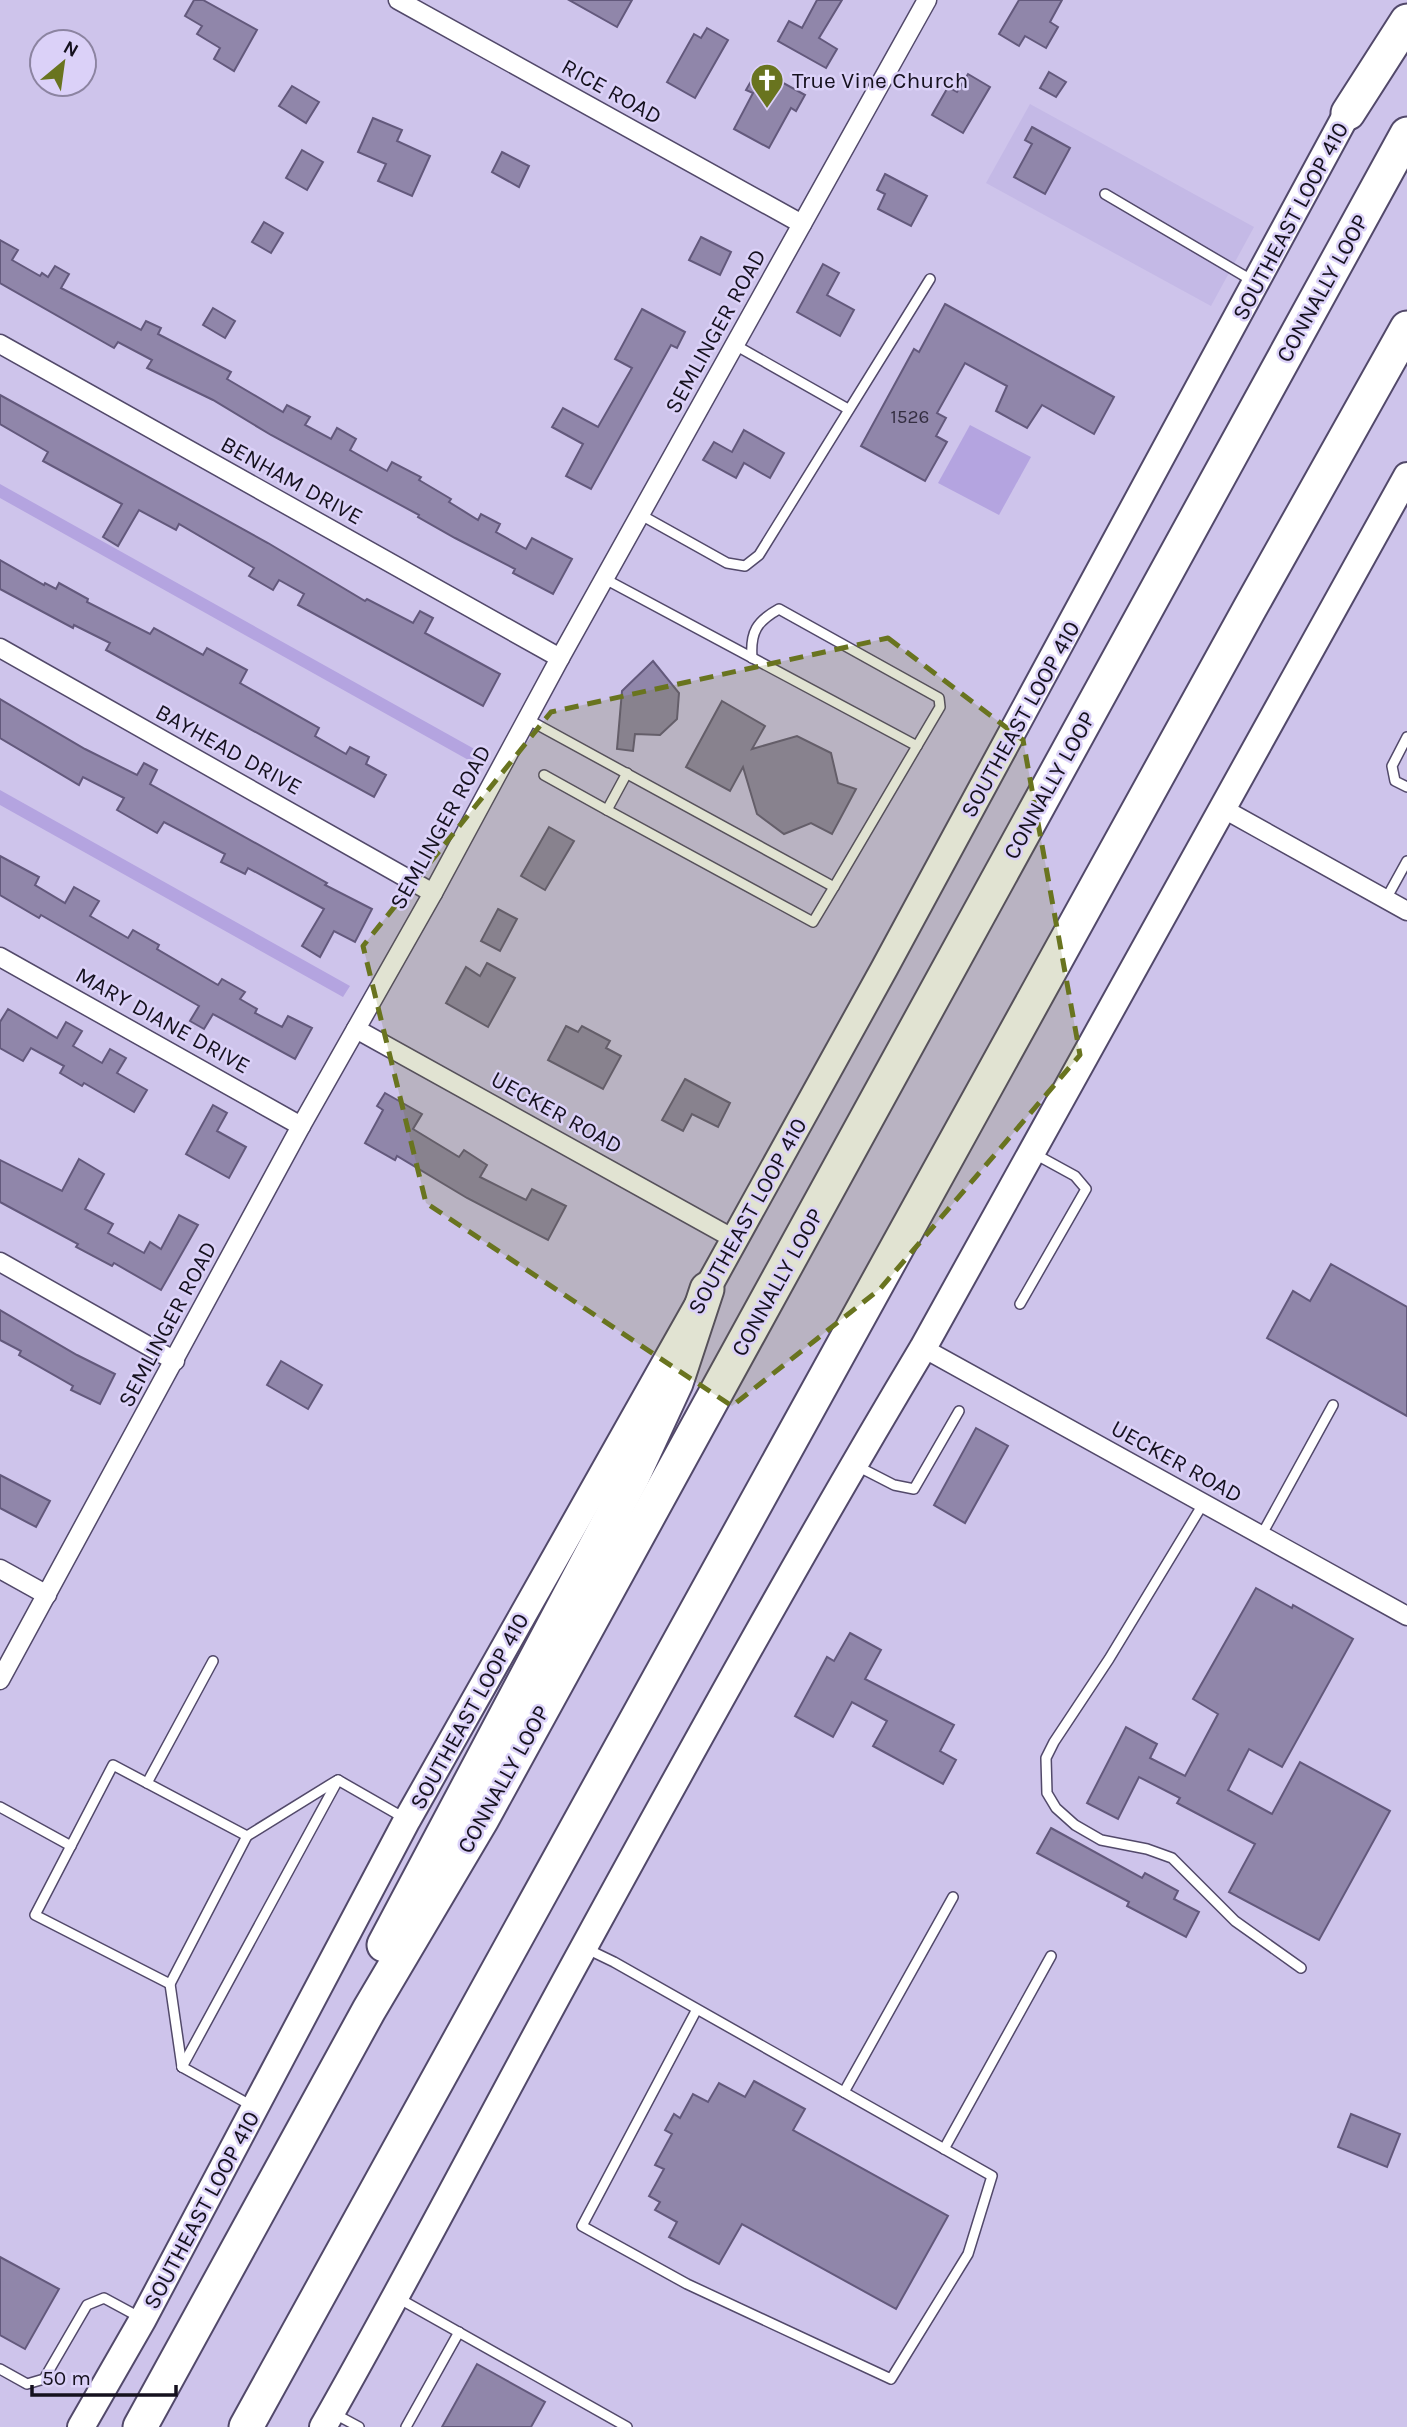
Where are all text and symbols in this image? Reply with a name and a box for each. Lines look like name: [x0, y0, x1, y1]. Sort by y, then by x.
north arrow: [28, 28, 98, 98]
text: N: [59, 36, 82, 62]
street label: RICE ROAD: [557, 53, 667, 130]
church icon: True Vine Church: [748, 61, 786, 110]
place label: True Vine Church: [792, 67, 968, 94]
street label: SOUTHEAST LOOP 410: [1227, 118, 1354, 325]
street label: CONNALLY LOOP: [1271, 210, 1374, 367]
street label: SEMLINGER ROAD: [659, 244, 772, 418]
house number: 1526: [891, 406, 929, 428]
street label: BENHAM DRIVE: [216, 430, 367, 531]
street label: SOUTHEAST LOOP 410: [955, 616, 1086, 822]
street label: BAYHEAD DRIVE: [151, 698, 307, 801]
street label: CONNALLY LOOP: [998, 707, 1101, 864]
street label: SEMLINGER ROAD: [384, 740, 497, 914]
street label: MARY DIANE DRIVE: [71, 961, 255, 1080]
street label: UECKER ROAD: [486, 1065, 627, 1160]
street label: SOUTHEAST LOOP 410: [682, 1113, 813, 1319]
street label: CONNALLY LOOP: [726, 1204, 829, 1361]
street label: SEMLINGER ROAD: [112, 1237, 223, 1412]
street label: UECKER ROAD: [1106, 1414, 1247, 1509]
street label: SOUTHEAST LOOP 410: [404, 1608, 535, 1814]
street label: CONNALLY LOOP: [452, 1701, 555, 1858]
street label: SOUTHEAST LOOP 410: [138, 2107, 265, 2314]
scale bar: [32, 2354, 175, 2398]
text: 50 m: [42, 2366, 91, 2390]

